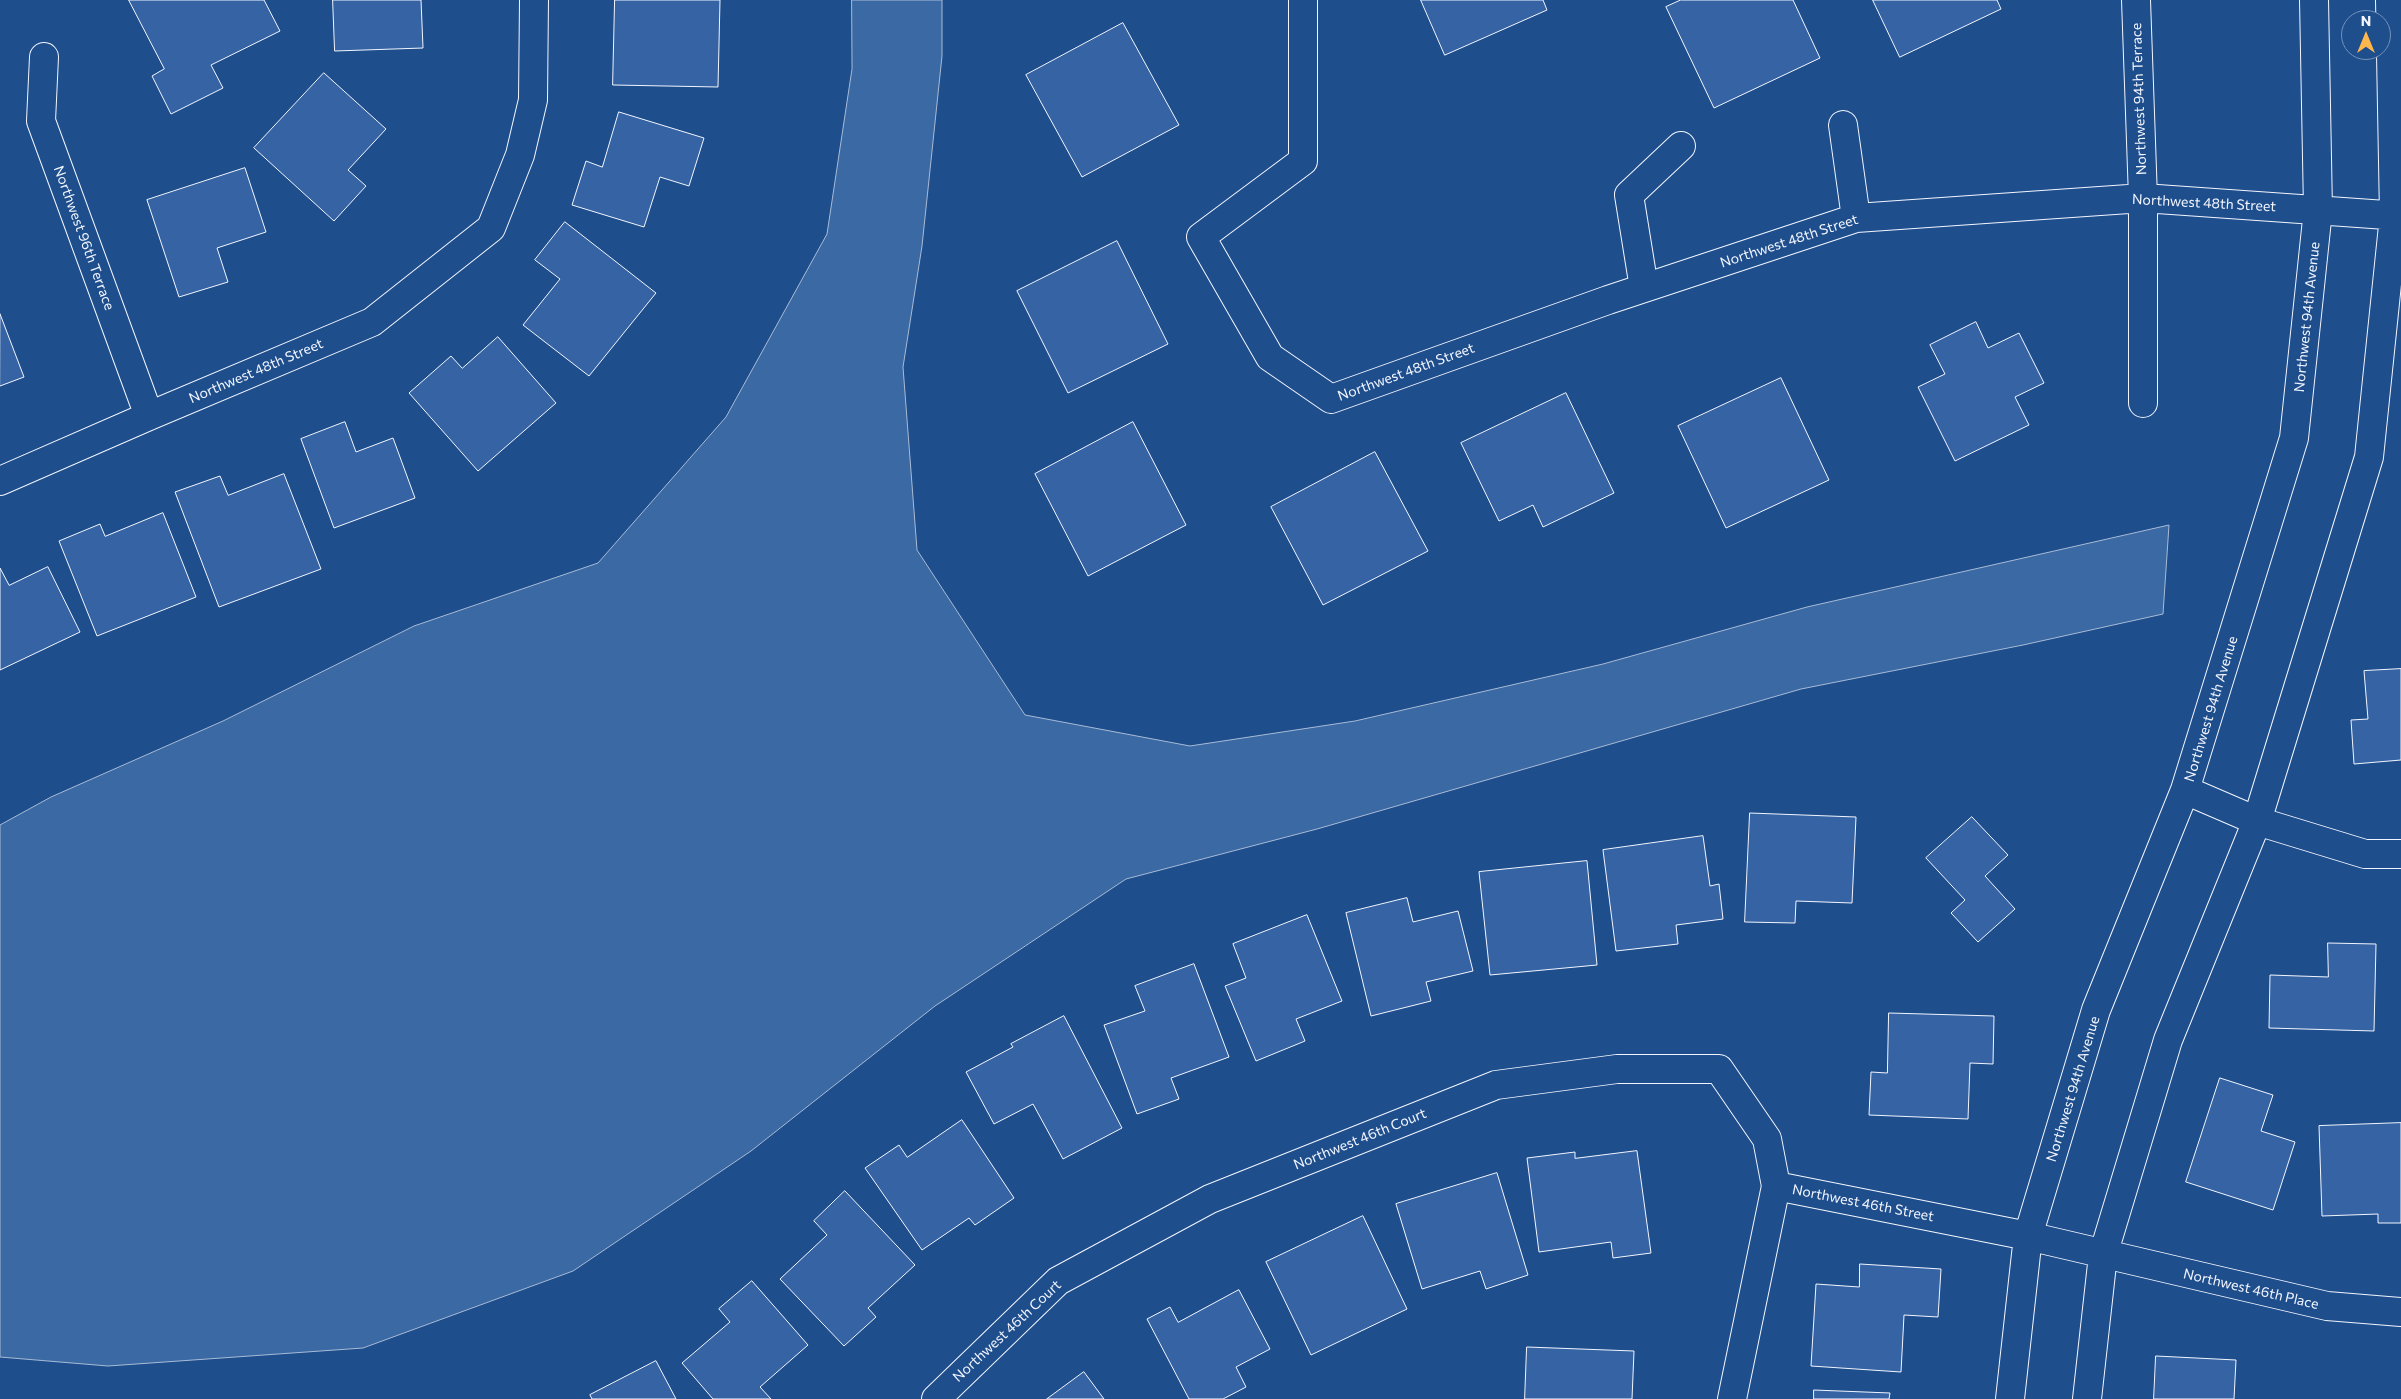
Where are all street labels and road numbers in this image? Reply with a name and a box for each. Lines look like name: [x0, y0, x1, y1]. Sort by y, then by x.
street label: Northwest 94th Terrace: [2128, 22, 2150, 176]
street label: Northwest 96th Terrace: [50, 163, 118, 313]
street label: Northwest 48th Street: [2132, 191, 2276, 215]
street label: Northwest 48th Street: [1718, 211, 1860, 271]
street label: Northwest 94th Avenue: [2291, 241, 2323, 393]
street label: Northwest 48th Street: [186, 335, 326, 407]
street label: Northwest 48th Street: [1335, 339, 1477, 405]
street label: Northwest 94th Avenue: [2181, 634, 2241, 784]
street label: Northwest 94th Avenue: [2043, 1014, 2103, 1164]
street label: Northwest 46th Court: [1291, 1105, 1429, 1173]
street label: Northwest 46th Street: [1791, 1181, 1935, 1225]
street label: Northwest 46th Place: [2182, 1265, 2320, 1313]
street label: Northwest 46th Court: [949, 1277, 1065, 1385]

